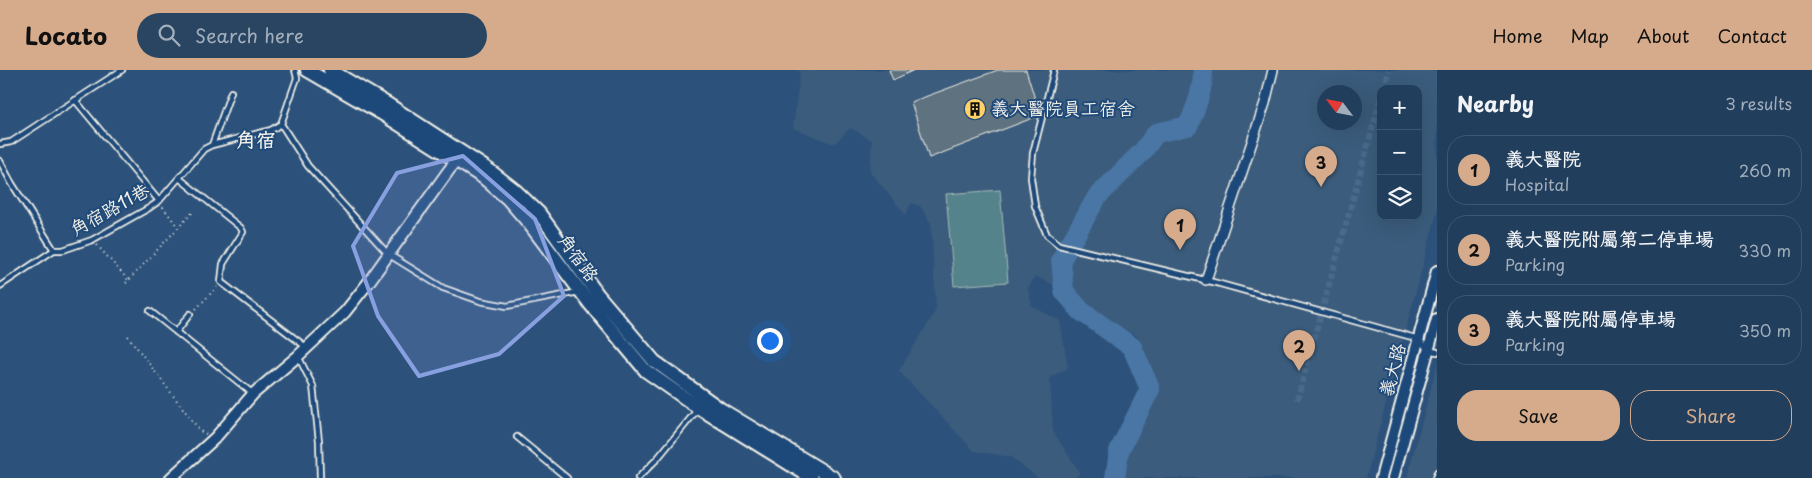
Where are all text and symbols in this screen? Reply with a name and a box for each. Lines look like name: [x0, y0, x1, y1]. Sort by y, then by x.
search box: [137, 13, 487, 58]
text: Locato: [25, 17, 107, 53]
icon: search: [155, 21, 183, 49]
text: Search here: [195, 21, 304, 49]
text: Home: [1492, 22, 1542, 49]
text: Map: [1570, 22, 1609, 49]
text: About: [1637, 22, 1689, 49]
text: Contact: [1717, 22, 1787, 49]
north arrow: [1317, 85, 1362, 130]
map controls: [1377, 85, 1422, 220]
button: +: [1377, 85, 1422, 130]
text: Nearby: [1457, 87, 1534, 119]
text: 3 results: [1725, 91, 1792, 115]
place label: 義大醫院員工宿舍: [991, 94, 1135, 121]
building icon: 義大醫院員工宿舍: [963, 97, 987, 121]
district label: 角宿: [236, 124, 276, 154]
button: −: [1377, 130, 1422, 175]
text: 義大醫院: [1505, 144, 1581, 172]
pin: 3: [1305, 146, 1337, 187]
text: 1: [1470, 158, 1478, 182]
text: 260 m: [1739, 158, 1791, 182]
text: Hospital: [1505, 172, 1569, 196]
button: layers: [1377, 175, 1422, 220]
street label: 角宿路11巷: [65, 176, 154, 242]
pin: 1: [1164, 209, 1196, 250]
text: 義大醫院附屬第二停車場: [1505, 224, 1714, 252]
street label: 角宿路: [552, 227, 606, 287]
text: 2: [1468, 238, 1480, 262]
text: 330 m: [1738, 238, 1791, 262]
text: Parking: [1505, 252, 1565, 276]
text: 義大醫院附屬停車場: [1505, 304, 1676, 332]
text: 3: [1469, 318, 1479, 342]
text: 350 m: [1739, 318, 1791, 342]
your location: [757, 328, 783, 354]
pin: 2: [1283, 330, 1315, 371]
text: Parking: [1505, 332, 1565, 356]
street label: 義大路: [1372, 340, 1412, 399]
button: Save: [1457, 390, 1620, 441]
button: Share: [1630, 390, 1792, 441]

